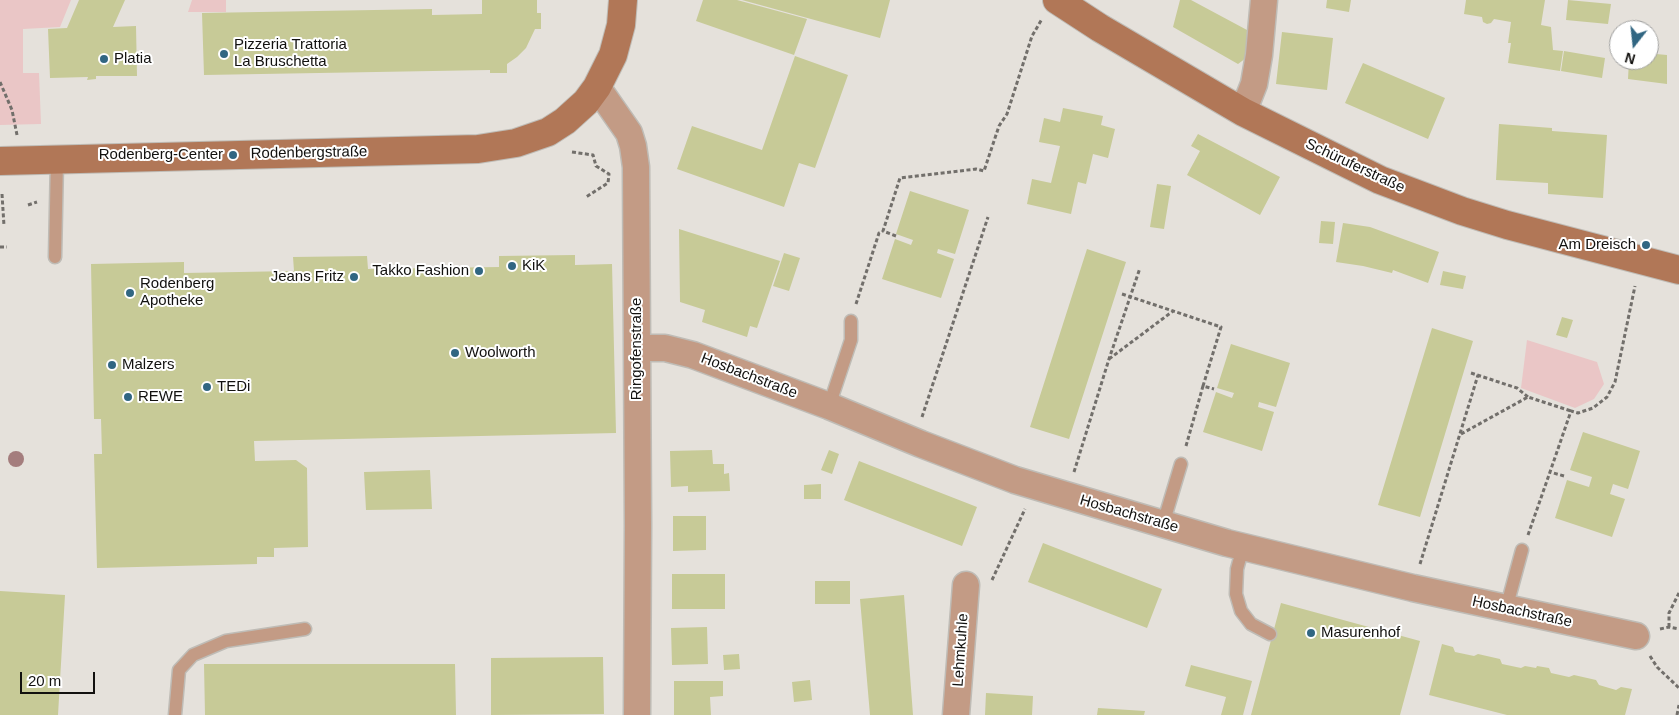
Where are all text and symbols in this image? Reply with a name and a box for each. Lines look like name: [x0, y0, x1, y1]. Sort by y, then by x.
north arrow: [1609, 20, 1659, 70]
place label: Pizzeria Trattoria La Bruschetta: [234, 36, 347, 71]
marker: Pizzeria Trattoria La Bruschetta: [218, 48, 230, 60]
text: N: [1623, 49, 1637, 68]
place label: Platia: [114, 50, 152, 68]
marker: Platia: [98, 53, 110, 65]
street label: Schüruferstraße: [1302, 135, 1408, 197]
street label: Rodenbergstraße: [250, 143, 368, 163]
place label: Rodenberg-Center: [99, 146, 223, 164]
marker: Rodenberg-Center: [227, 149, 239, 161]
place label: Am Dreisch: [1558, 236, 1636, 254]
marker: Am Dreisch: [1640, 239, 1652, 251]
place label: KiK: [522, 257, 545, 275]
marker: KiK: [506, 260, 518, 272]
place label: Takko Fashion: [372, 262, 469, 280]
marker: Takko Fashion: [473, 265, 485, 277]
place label: Jeans Fritz: [271, 268, 344, 286]
marker: Jeans Fritz: [348, 271, 360, 283]
place label: Rodenberg Apotheke: [140, 275, 214, 310]
marker: Rodenberg Apotheke: [124, 287, 136, 299]
street label: Ringofenstraße: [628, 298, 646, 400]
place label: Woolworth: [465, 344, 536, 362]
marker: Woolworth: [449, 347, 461, 359]
street label: Hosbachstraße: [698, 349, 800, 403]
place label: Malzers: [122, 356, 175, 374]
marker: Malzers: [106, 359, 118, 371]
place label: TEDi: [217, 378, 250, 396]
marker: TEDi: [201, 381, 213, 393]
place label: REWE: [138, 388, 183, 406]
marker: REWE: [122, 391, 134, 403]
street label: Hosbachstraße: [1078, 491, 1180, 537]
street label: Hosbachstraße: [1470, 593, 1574, 631]
street label: Lehmkuhle: [949, 613, 973, 687]
place label: Masurenhof: [1321, 624, 1400, 642]
marker: Masurenhof: [1305, 627, 1317, 639]
scale bar: [22, 662, 98, 694]
text: 20 m: [28, 672, 61, 689]

